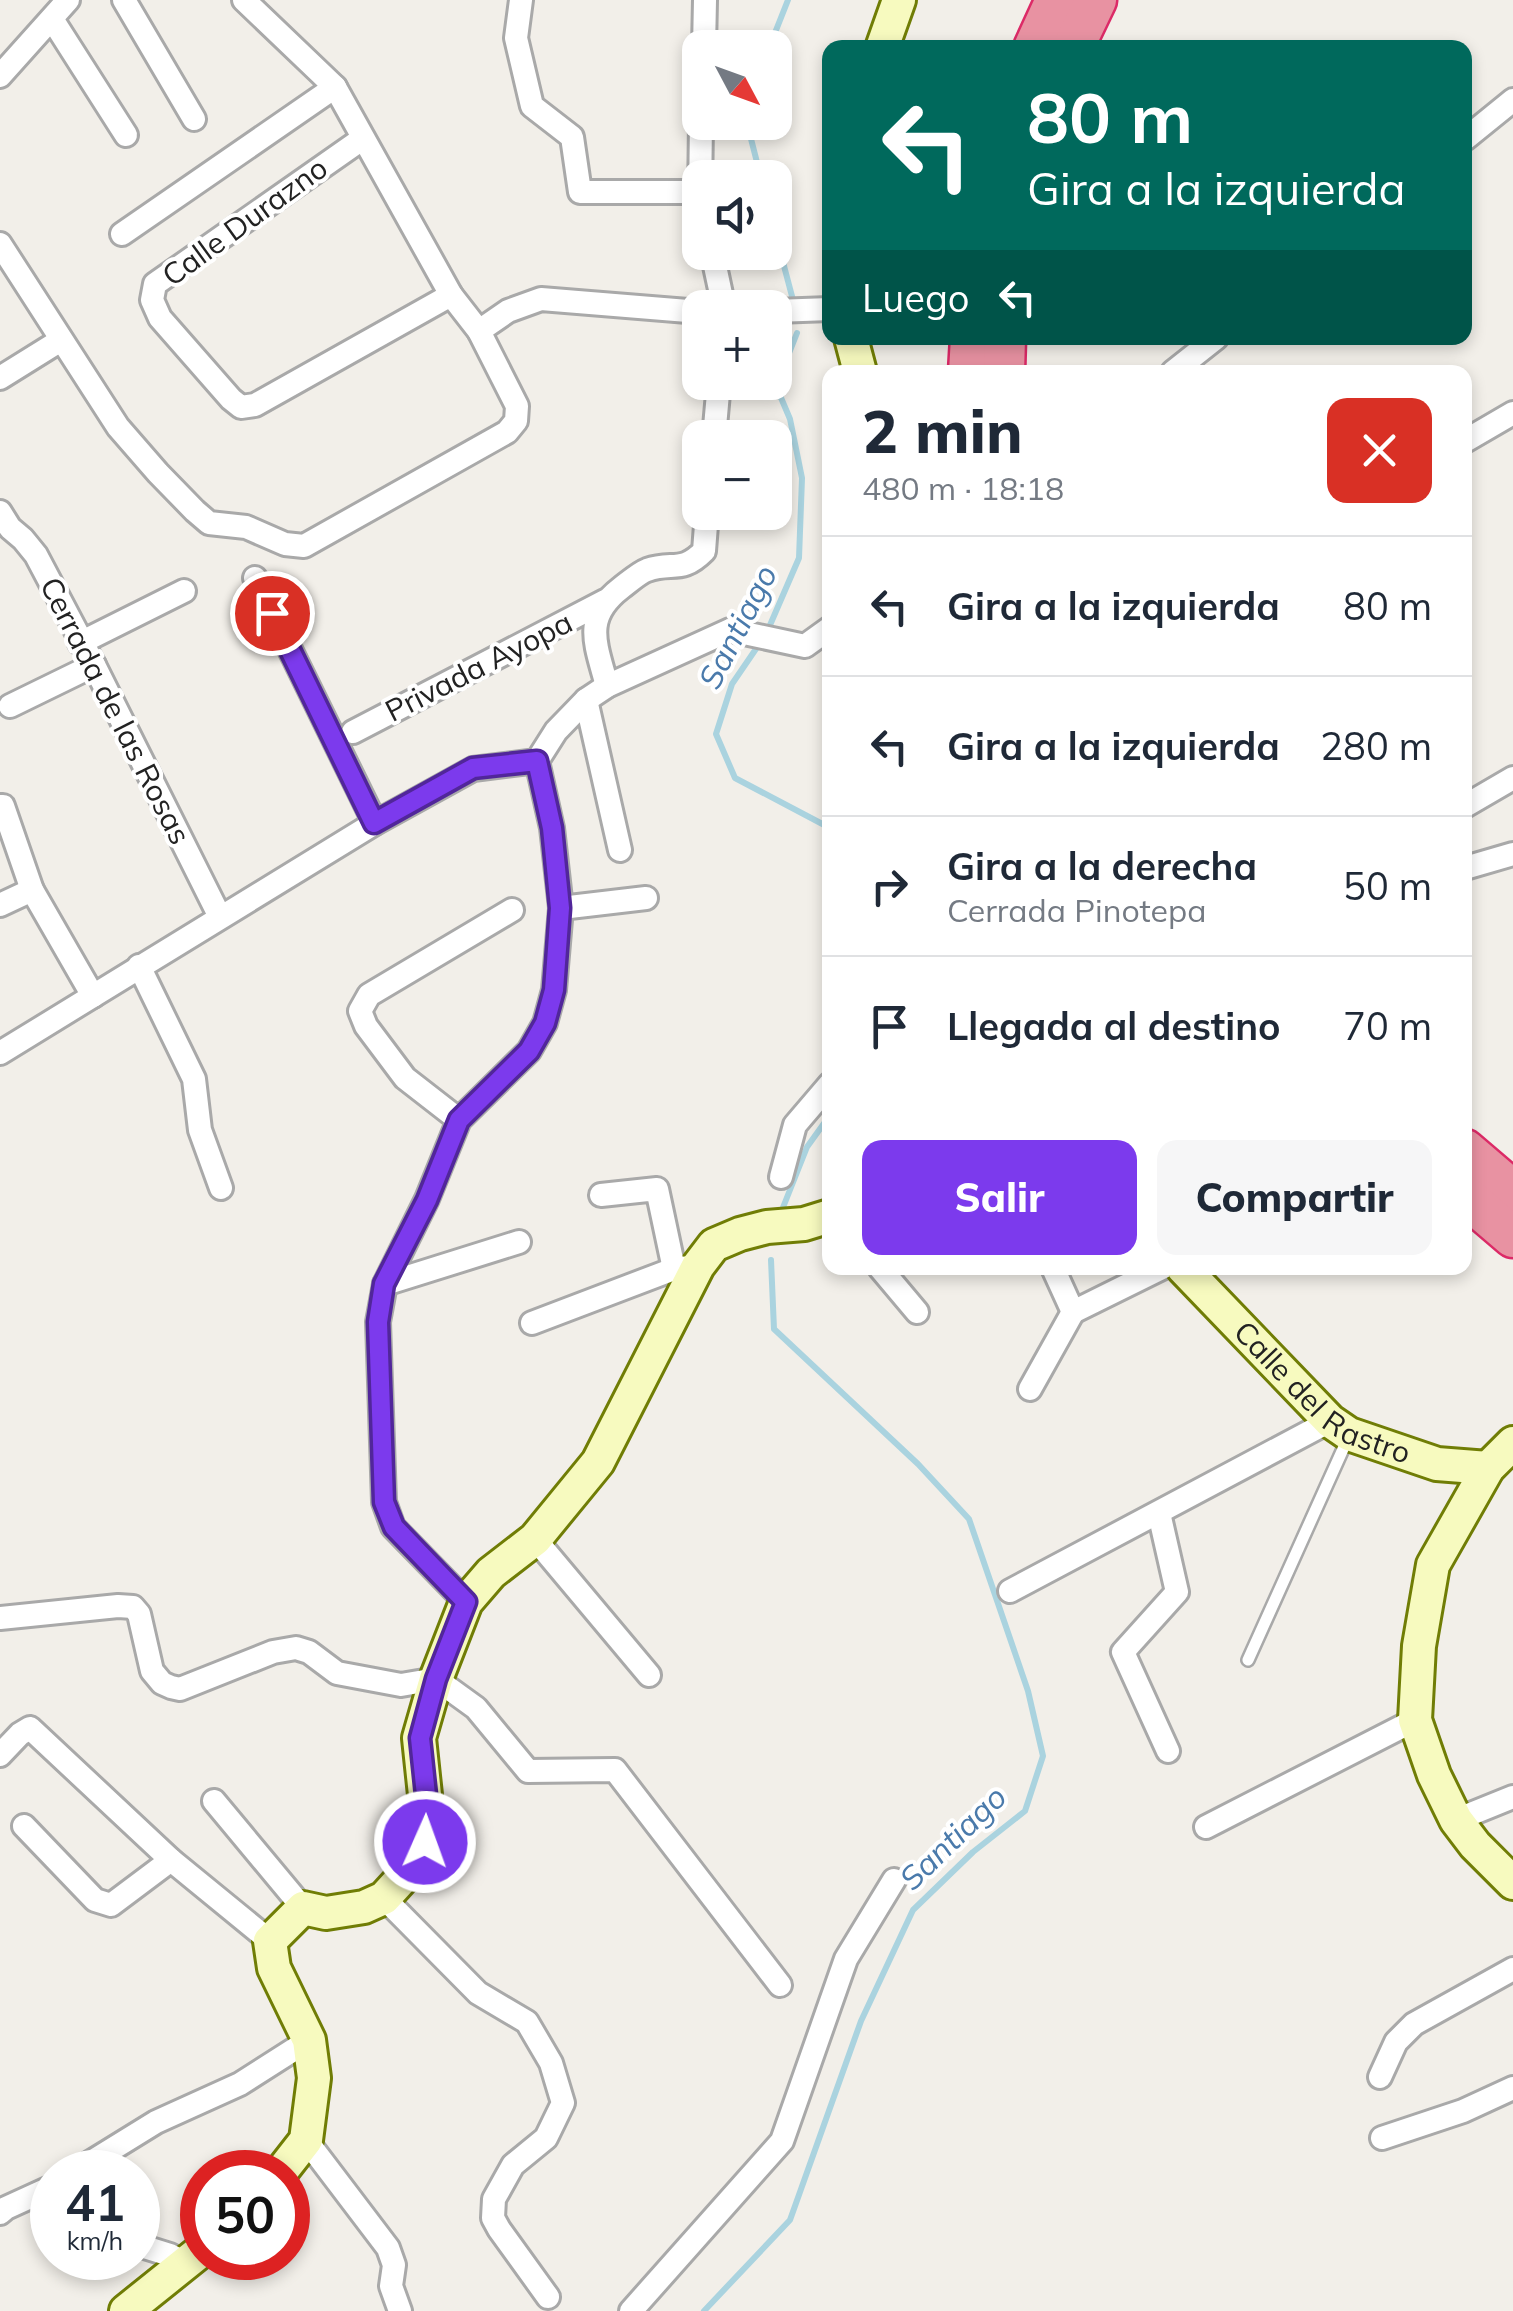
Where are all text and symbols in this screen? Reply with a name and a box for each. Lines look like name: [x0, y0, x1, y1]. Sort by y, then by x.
north arrow: [682, 30, 792, 140]
map controls: [682, 30, 792, 530]
text: 80 m: [1027, 73, 1193, 161]
icon: left: [862, 80, 992, 210]
street label: Calle Durazno: [154, 148, 335, 294]
button: sound: [682, 160, 792, 270]
text: Gira a la izquierda: [1027, 160, 1405, 216]
icon: left: [990, 270, 1045, 325]
text: Luego: [862, 274, 970, 322]
button: +: [682, 290, 792, 400]
text: 2 min: [862, 393, 1023, 468]
button: close: [1327, 398, 1432, 503]
button: −: [682, 420, 792, 530]
text: 480 m · 18:18: [862, 468, 1064, 508]
water label: Santiago: [689, 558, 785, 695]
street label: Cerrada de las Rosas: [32, 571, 200, 850]
pin: [230, 571, 315, 656]
icon: left: [862, 579, 917, 634]
text: Gira a la izquierda: [947, 582, 1280, 630]
text: 80 m: [1343, 582, 1432, 630]
icon: arrive: [245, 586, 300, 641]
street label: Privada Ayopa: [379, 603, 578, 730]
icon: left: [862, 719, 917, 774]
text: Gira a la izquierda: [947, 722, 1280, 770]
text: 280 m: [1320, 722, 1432, 770]
text: Gira a la derecha: [947, 842, 1257, 890]
icon: right: [862, 859, 917, 914]
text: 50 m: [1343, 862, 1432, 910]
text: Cerrada Pinotepa: [947, 890, 1206, 930]
icon: arrive: [862, 999, 917, 1054]
text: Llegada al destino: [947, 1002, 1281, 1050]
text: 70 m: [1343, 1002, 1432, 1050]
button: Salir: [862, 1140, 1137, 1255]
button: Compartir: [1157, 1140, 1432, 1255]
street label: Calle del Rastro: [1226, 1313, 1416, 1472]
water label: Santiago: [890, 1777, 1014, 1898]
position arrow: [373, 1790, 477, 1894]
speed limit sign: 50: [180, 2150, 310, 2280]
text: 41: [65, 2171, 125, 2234]
text: km/h: [67, 2225, 123, 2256]

